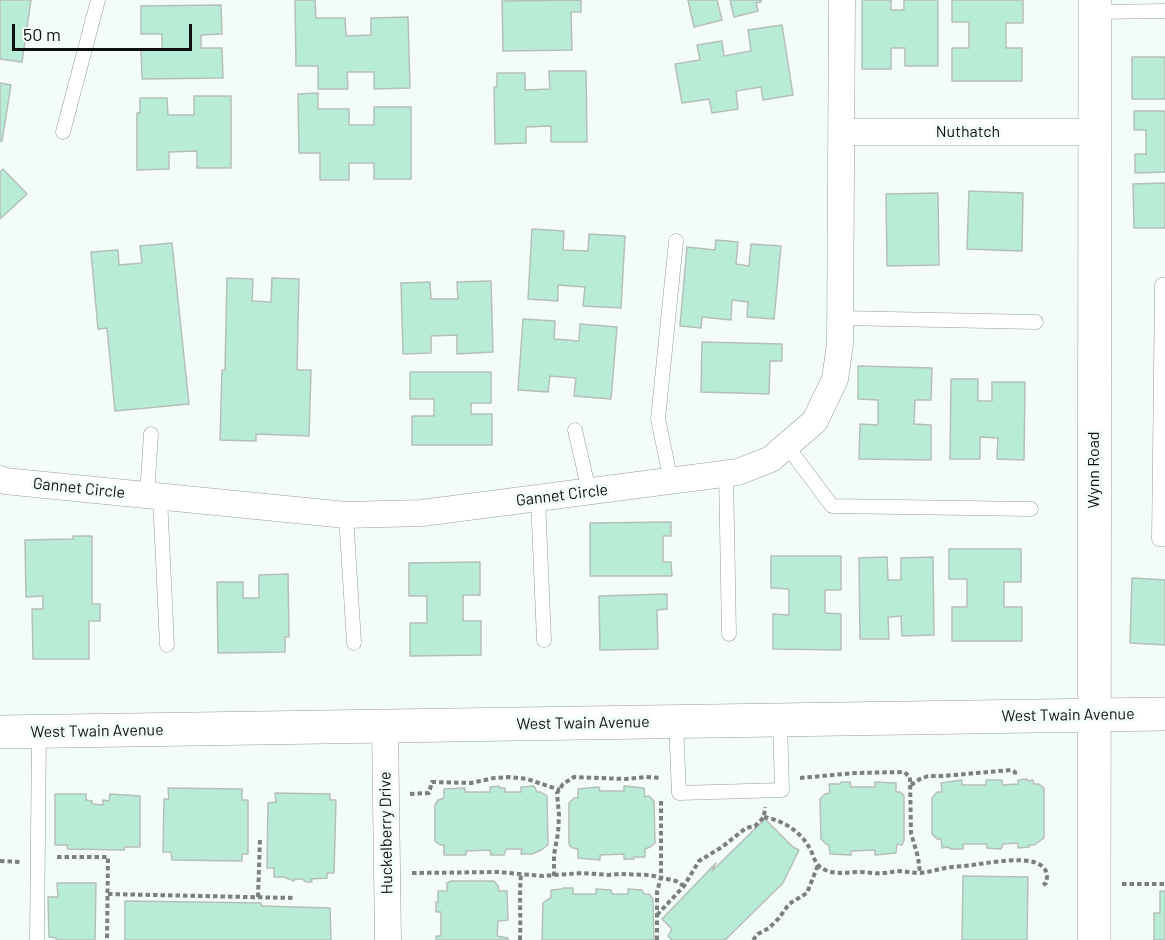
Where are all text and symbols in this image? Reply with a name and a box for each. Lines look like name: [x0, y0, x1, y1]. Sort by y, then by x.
scale bar: [15, 12, 195, 50]
text: 50 m: [23, 23, 61, 45]
street label: Nuthatch: [936, 122, 1000, 142]
street label: Wynn Road: [1084, 431, 1104, 509]
street label: Gannet Circle: [32, 474, 126, 502]
street label: Gannet Circle: [515, 480, 609, 510]
street label: West Twain Avenue: [1001, 704, 1135, 726]
street label: West Twain Avenue: [516, 712, 650, 734]
street label: West Twain Avenue: [30, 720, 164, 742]
street label: Huckelberry Drive: [375, 771, 397, 895]

